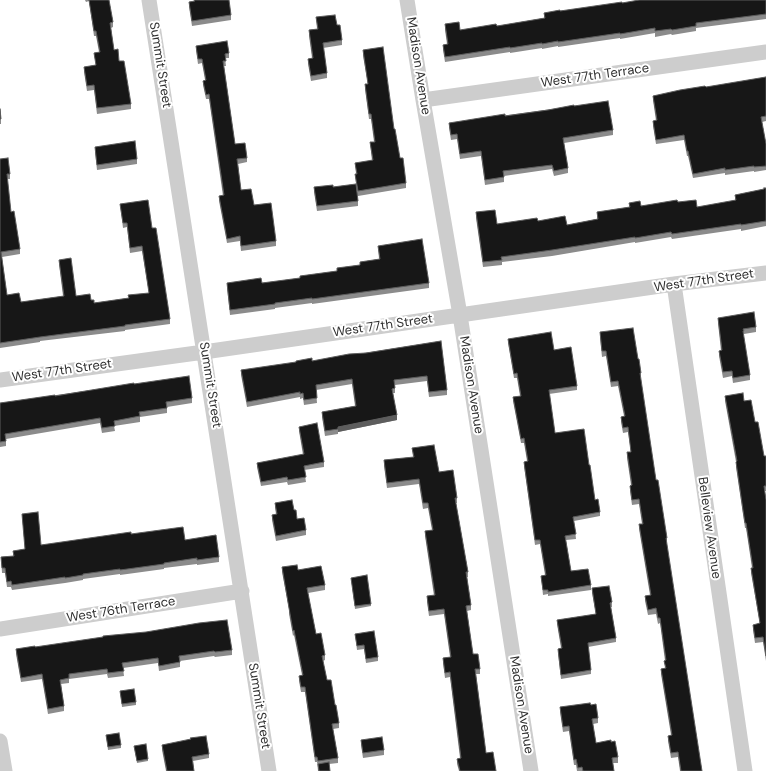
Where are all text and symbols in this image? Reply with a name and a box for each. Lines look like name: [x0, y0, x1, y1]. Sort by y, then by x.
street label: Madison Avenue: [403, 16, 433, 116]
street label: Summit Street: [146, 21, 174, 109]
street label: West 77th Terrace: [540, 61, 650, 91]
street label: West 77th Street: [653, 266, 755, 296]
street label: West 77th Street: [332, 311, 434, 341]
street label: Madison Avenue: [456, 335, 486, 435]
street label: Summit Street: [196, 341, 224, 429]
street label: West 77th Street: [11, 356, 113, 386]
street label: Belleview Avenue: [694, 476, 724, 580]
street label: West 76th Terrace: [65, 594, 177, 626]
street label: Madison Avenue: [506, 655, 536, 755]
street label: Summit Street: [245, 662, 273, 750]

